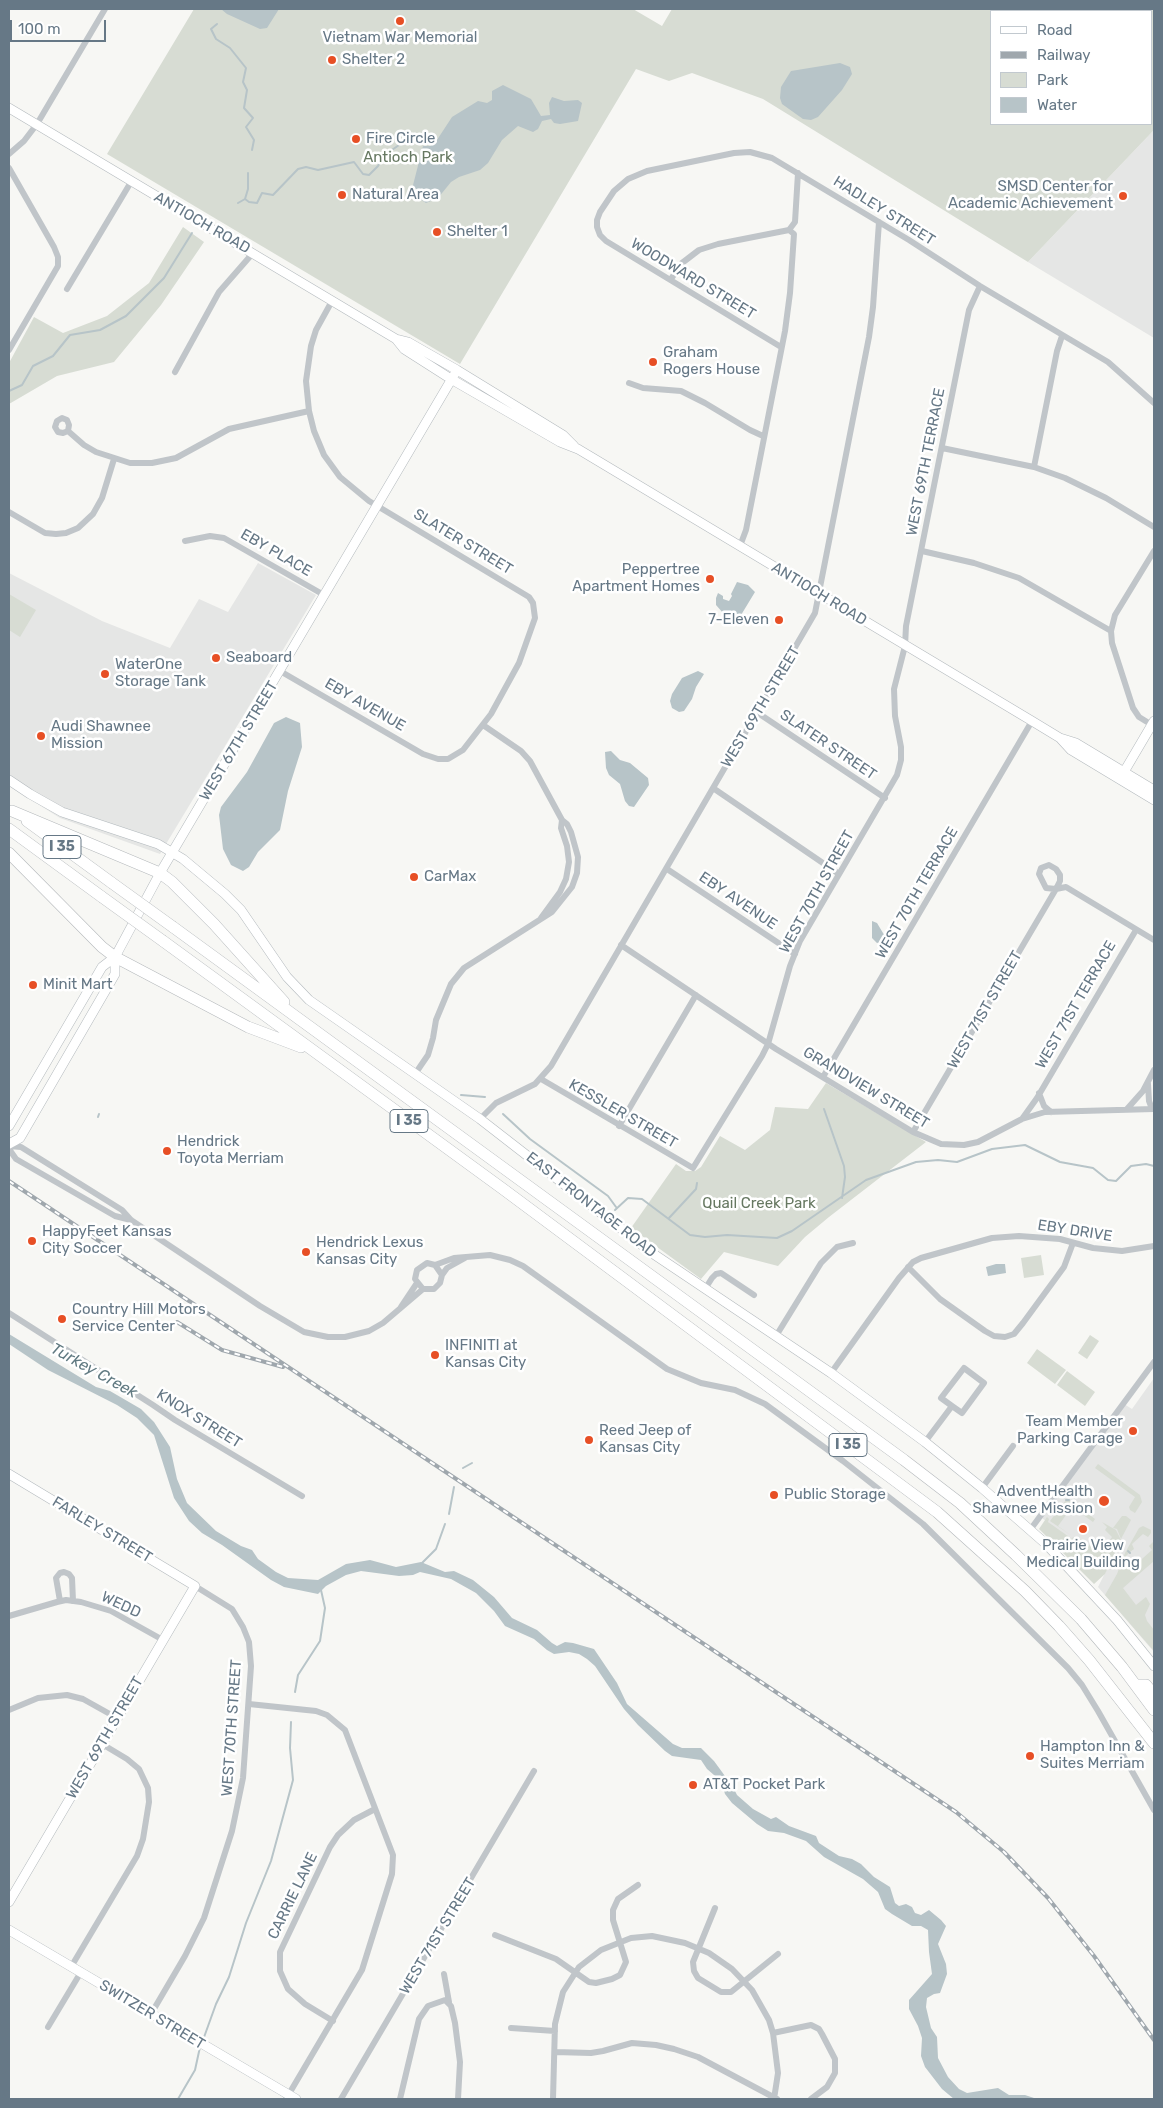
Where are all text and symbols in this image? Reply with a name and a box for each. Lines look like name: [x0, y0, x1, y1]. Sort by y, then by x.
scale bar: [12, 10, 109, 42]
legend: [990, 10, 1153, 125]
marker: Vietnam War Memorial: [394, 15, 406, 27]
text: 100 m: [18, 20, 60, 38]
text: Road: [1037, 21, 1073, 39]
place label: Vietnam War Memorial: [323, 29, 477, 47]
text: Railway: [1037, 46, 1091, 64]
place label: Shelter 2: [342, 51, 405, 69]
marker: Shelter 2: [326, 54, 338, 66]
text: Park: [1037, 71, 1068, 89]
text: Water: [1037, 96, 1077, 114]
place label: Fire Circle: [366, 130, 436, 148]
marker: Fire Circle: [350, 133, 362, 145]
park label: Antioch Park: [363, 149, 453, 167]
street label: HADLEY STREET: [830, 172, 938, 250]
place label: SMSD Center for Academic Achievement: [948, 178, 1113, 213]
place label: Natural Area: [352, 186, 439, 204]
street label: ANTIOCH ROAD: [151, 188, 253, 258]
marker: Natural Area: [336, 189, 348, 201]
marker: SMSD Center for Academic Achievement: [1117, 190, 1129, 202]
place label: Shelter 1: [447, 223, 508, 241]
marker: Shelter 1: [431, 226, 443, 238]
street label: WOODWARD STREET: [627, 235, 759, 323]
place label: Graham Rogers House: [663, 344, 760, 379]
marker: Graham Rogers House: [647, 356, 659, 368]
street label: WEST 69TH TERRACE: [903, 387, 949, 537]
street label: SLATER STREET: [410, 505, 516, 579]
street label: EBY PLACE: [237, 525, 315, 581]
street label: ANTIOCH ROAD: [768, 558, 870, 630]
place label: Peppertree Apartment Homes: [572, 561, 700, 596]
marker: Peppertree Apartment Homes: [704, 573, 716, 585]
place label: 7-Eleven: [708, 611, 769, 629]
marker: 7-Eleven: [773, 614, 785, 626]
street label: WEST 69TH STREET: [718, 643, 804, 771]
place label: Seaboard: [226, 649, 292, 667]
marker: Seaboard: [210, 652, 222, 664]
place label: WaterOne Storage Tank: [115, 656, 206, 691]
marker: WaterOne Storage Tank: [99, 668, 111, 680]
street label: EBY AVENUE: [321, 675, 409, 735]
street label: WEST 67TH STREET: [196, 678, 282, 804]
street label: SLATER STREET: [776, 706, 880, 784]
place label: Audi Shawnee Mission: [51, 718, 151, 753]
marker: Audi Shawnee Mission: [35, 730, 47, 742]
street label: WEST 70TH TERRACE: [872, 824, 962, 962]
street label: WEST 70TH STREET: [776, 828, 858, 956]
road number: I 35: [43, 836, 81, 859]
place label: CarMax: [424, 868, 476, 886]
street label: EBY AVENUE: [695, 868, 781, 934]
marker: CarMax: [408, 871, 420, 883]
street label: WEST 71ST TERRACE: [1032, 938, 1120, 1072]
street label: WEST 71ST STREET: [944, 948, 1026, 1072]
place label: Minit Mart: [43, 976, 113, 994]
marker: Minit Mart: [27, 979, 39, 991]
street label: GRANDVIEW STREET: [800, 1043, 932, 1133]
street label: KESSLER STREET: [566, 1076, 680, 1152]
road number: I 35: [390, 1110, 428, 1132]
place label: Hendrick Toyota Merriam: [177, 1133, 284, 1168]
marker: Hendrick Toyota Merriam: [161, 1145, 173, 1157]
street label: EAST FRONTAGE ROAD: [522, 1149, 660, 1261]
park label: Quail Creek Park: [702, 1195, 816, 1213]
street label: EBY DRIVE: [1036, 1216, 1114, 1246]
place label: HappyFeet Kansas City Soccer: [42, 1223, 172, 1258]
place label: Hendrick Lexus Kansas City: [316, 1234, 423, 1269]
marker: HappyFeet Kansas City Soccer: [26, 1235, 38, 1247]
marker: Hendrick Lexus Kansas City: [300, 1246, 312, 1258]
place label: Country Hill Motors Service Center: [72, 1301, 206, 1336]
marker: Country Hill Motors Service Center: [56, 1313, 68, 1325]
place label: INFINITI at Kansas City: [445, 1337, 526, 1372]
water label: Turkey Creek: [47, 1339, 141, 1403]
marker: INFINITI at Kansas City: [429, 1349, 441, 1361]
street label: KNOX STREET: [153, 1386, 245, 1452]
place label: Team Member Parking Carage: [1017, 1413, 1123, 1448]
place label: Reed Jeep of Kansas City: [599, 1422, 691, 1457]
marker: Team Member Parking Carage: [1127, 1425, 1139, 1437]
marker: Reed Jeep of Kansas City: [583, 1434, 595, 1446]
road number: I 35: [829, 1434, 867, 1456]
place label: AdventHealth Shawnee Mission: [973, 1483, 1093, 1518]
place label: Public Storage: [784, 1486, 886, 1504]
marker: Public Storage: [768, 1489, 780, 1501]
street label: FARLEY STREET: [49, 1493, 155, 1567]
marker: AdventHealth Shawnee Mission: [1097, 1494, 1111, 1508]
marker: Prairie View Medical Building: [1077, 1523, 1089, 1535]
place label: Prairie View Medical Building: [1026, 1537, 1140, 1572]
street label: WEDD: [98, 1588, 144, 1622]
street label: WEST 70TH STREET: [218, 1659, 246, 1797]
street label: WEST 69TH STREET: [63, 1674, 147, 1802]
place label: Hampton Inn & Suites Merriam: [1040, 1738, 1145, 1773]
marker: Hampton Inn & Suites Merriam: [1024, 1750, 1036, 1762]
place label: AT&T Pocket Park: [703, 1776, 825, 1794]
marker: AT&T Pocket Park: [687, 1779, 699, 1791]
street label: CARRIE LANE: [264, 1850, 322, 1942]
street label: WEST 71ST STREET: [396, 1874, 480, 1998]
street label: SWITZER STREET: [96, 1976, 208, 2054]

